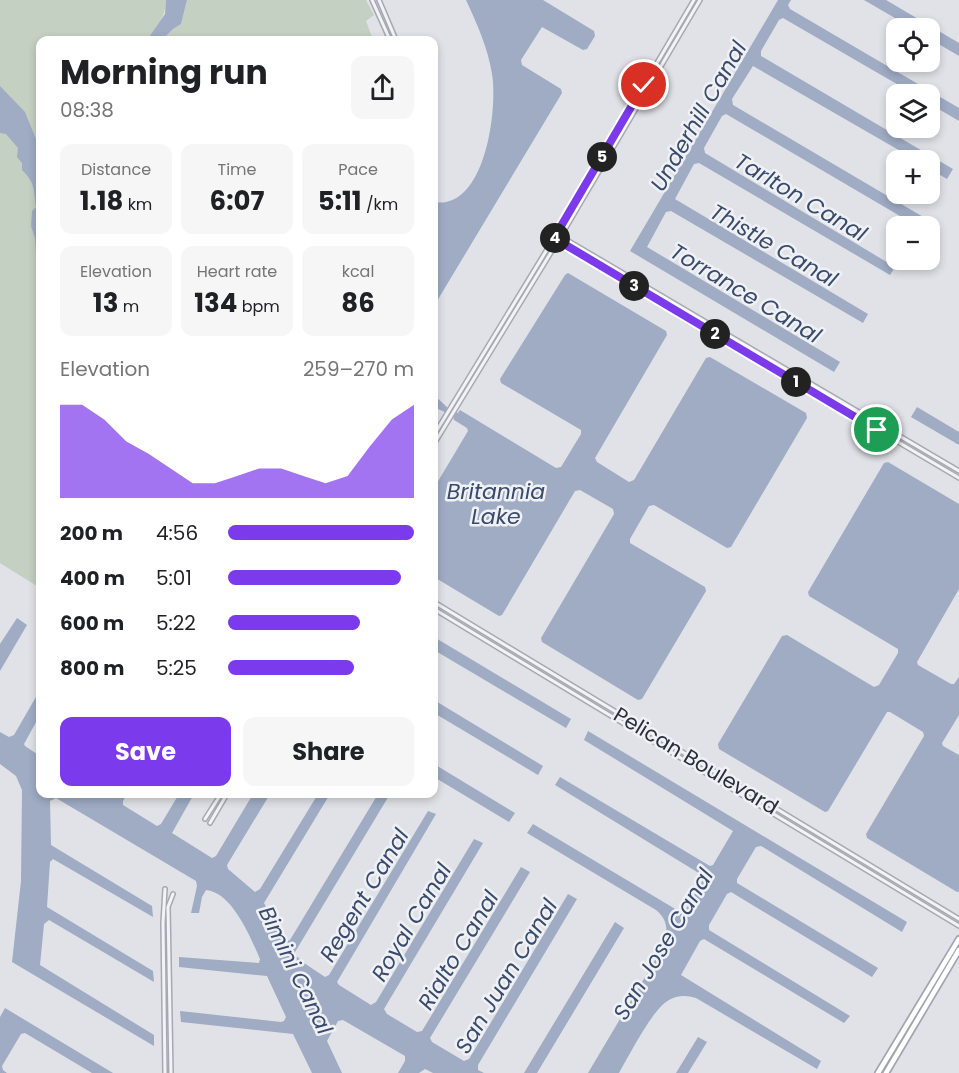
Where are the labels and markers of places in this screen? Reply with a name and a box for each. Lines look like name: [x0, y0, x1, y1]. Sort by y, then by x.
pin: [618, 59, 669, 110]
pin: 5: [587, 142, 617, 172]
pin: 4: [540, 223, 570, 253]
pin: 3: [619, 271, 649, 301]
pin: 2: [700, 319, 730, 349]
pin: 1: [781, 367, 811, 397]
pin: [851, 404, 902, 455]

